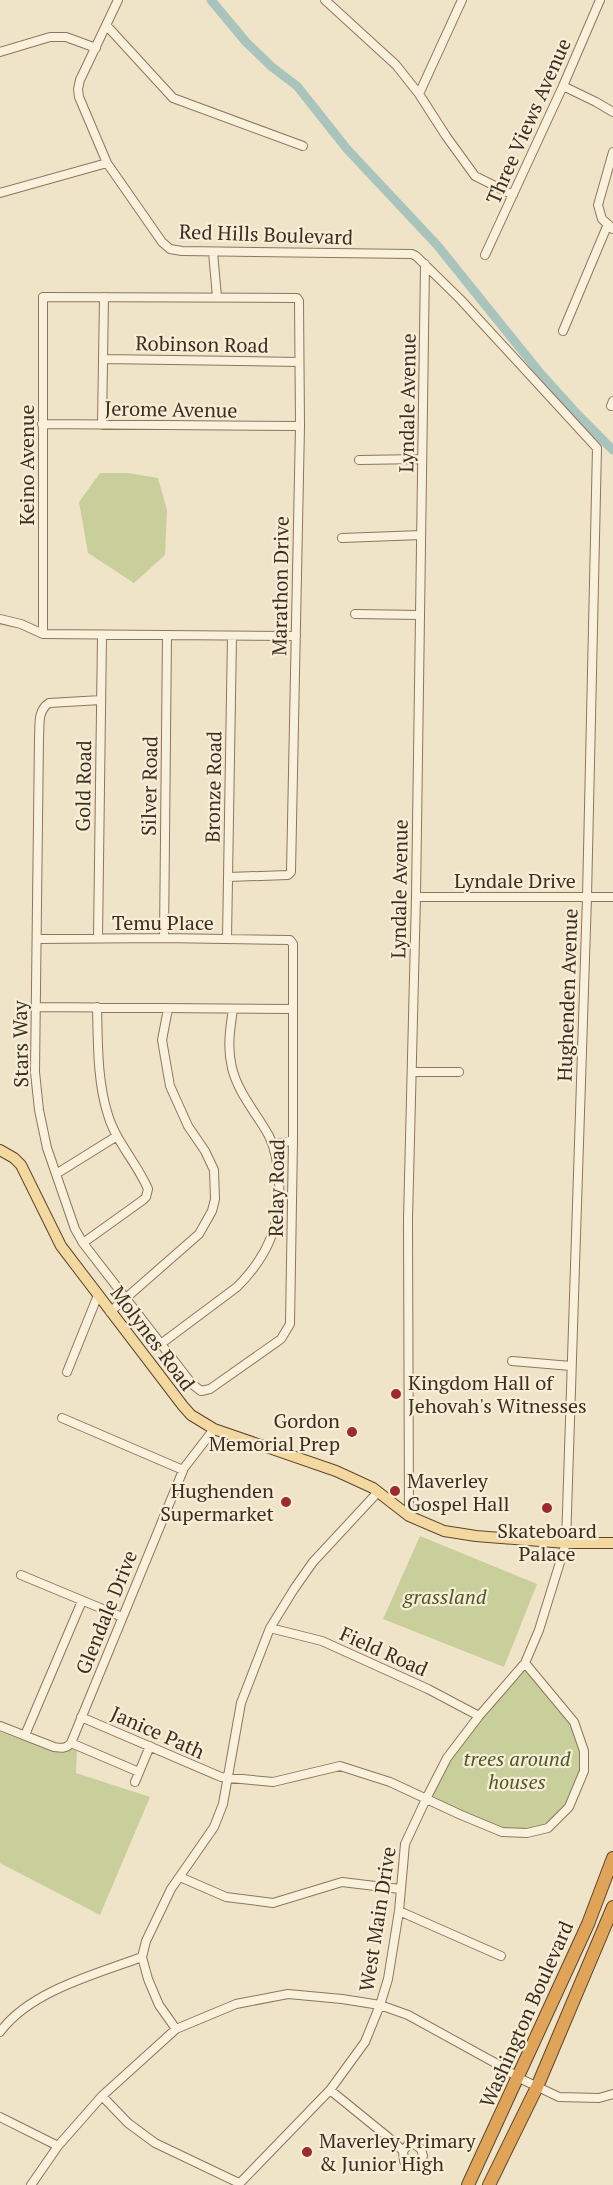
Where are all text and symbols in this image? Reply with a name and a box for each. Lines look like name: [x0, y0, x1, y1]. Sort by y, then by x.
street label: Three Views Avenue: [479, 34, 577, 208]
street label: Red Hills Boulevard: [179, 217, 353, 251]
street label: Robinson Road: [135, 329, 269, 359]
street label: Lyndale Avenue: [392, 333, 422, 473]
street label: Jerome Avenue: [104, 394, 238, 424]
street label: Keino Avenue: [13, 405, 40, 525]
street label: Marathon Drive: [265, 516, 295, 656]
street label: Bronze Road: [199, 731, 227, 843]
street label: Silver Road: [135, 736, 163, 836]
street label: Gold Road: [69, 740, 97, 832]
street label: Lyndale Avenue: [384, 819, 414, 959]
street label: Lyndale Drive: [454, 867, 576, 894]
street label: Hughenden Avenue: [550, 908, 584, 1082]
street label: Temu Place: [112, 909, 214, 936]
street label: Stars Way: [6, 999, 34, 1088]
street label: Relay Road: [262, 1139, 290, 1237]
street label: Molynes Road: [105, 1280, 201, 1396]
place label: Kingdom Hall of Jehovah's Witnesses: [408, 1369, 587, 1419]
marker: Kingdom Hall of Jehovah's Witnesses: [389, 1387, 403, 1401]
place label: Gordon Memorial Prep: [209, 1407, 340, 1457]
marker: Gordon Memorial Prep: [345, 1425, 359, 1439]
place label: Maverley Gospel Hall: [407, 1467, 509, 1517]
place label: Hughenden Supermarket: [160, 1477, 275, 1527]
marker: Maverley Gospel Hall: [388, 1484, 402, 1498]
marker: Hughenden Supermarket: [279, 1495, 293, 1509]
marker: Skateboard Palace: [540, 1501, 554, 1515]
place label: Skateboard Palace: [497, 1517, 597, 1567]
street label: Glendale Drive: [69, 1546, 143, 1678]
park label: grassland: [402, 1583, 487, 1610]
street label: Field Road: [336, 1620, 432, 1682]
street label: Janice Path: [107, 1699, 209, 1765]
park label: trees around houses: [464, 1745, 571, 1795]
street label: West Main Drive: [352, 1845, 402, 1993]
street label: Washington Boulevard: [473, 1917, 579, 2111]
place label: Maverley Primary & Junior High: [319, 2127, 477, 2177]
marker: Maverley Primary & Junior High: [300, 2145, 314, 2159]

